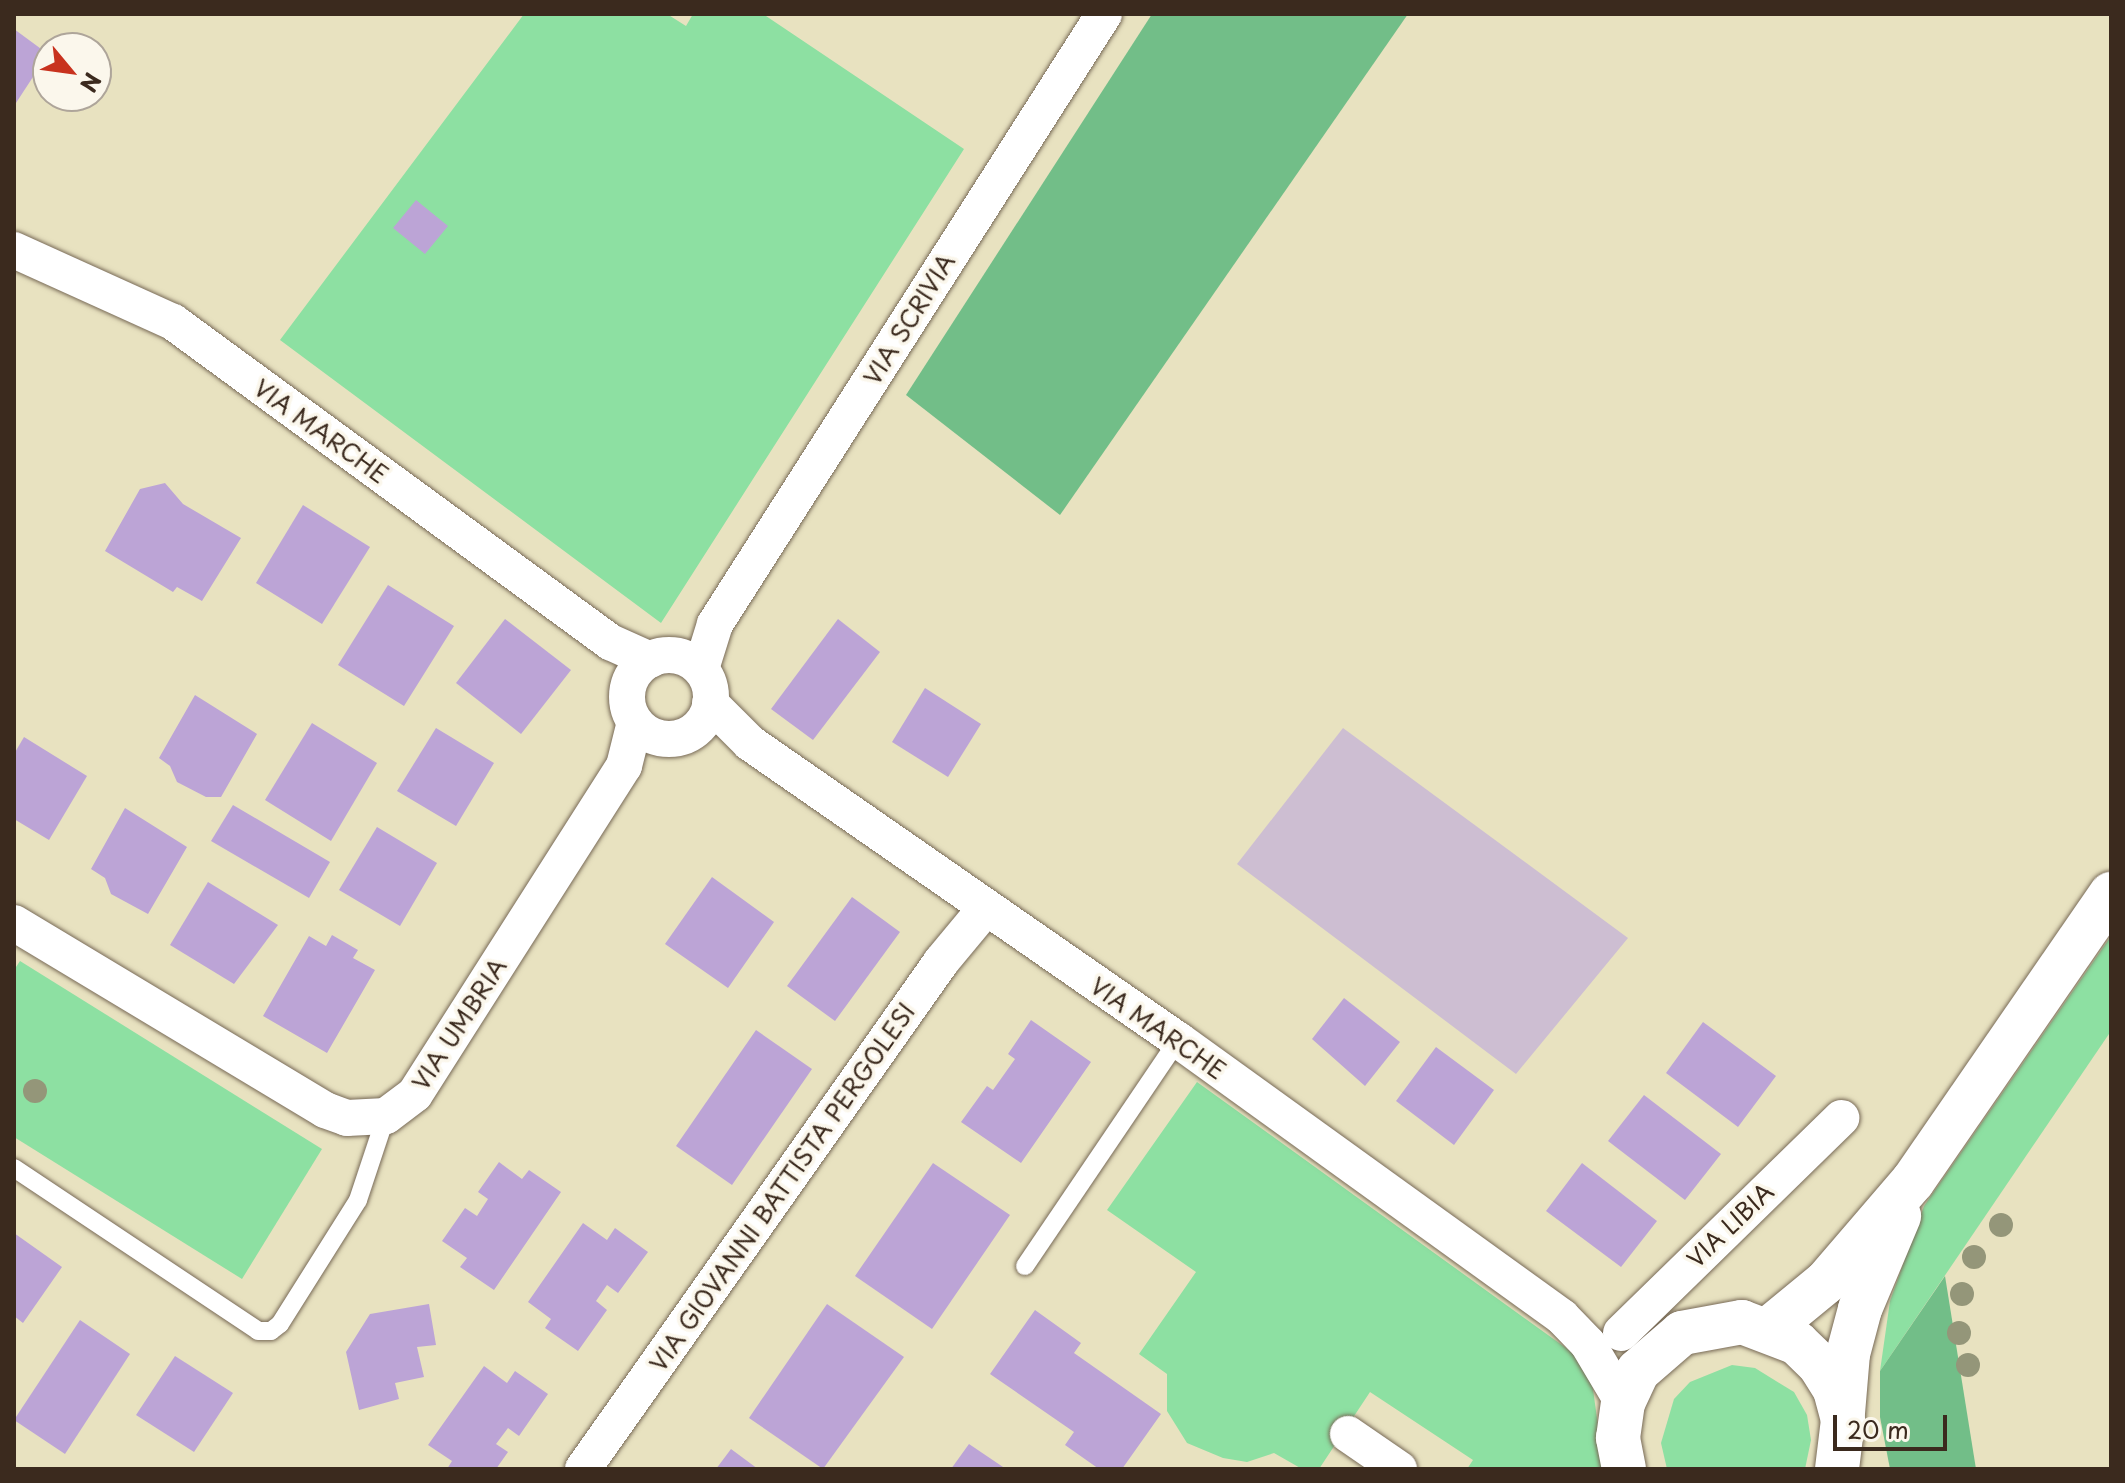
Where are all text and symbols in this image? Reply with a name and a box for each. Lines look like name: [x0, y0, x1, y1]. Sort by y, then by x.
north arrow: [32, 32, 112, 112]
text: N: [73, 67, 110, 99]
street label: VIA SCRIVIA: [857, 248, 961, 390]
street label: VIA MARCHE: [248, 372, 394, 490]
street label: VIA UMBRIA: [406, 953, 512, 1095]
street label: VIA MARCHE: [1084, 970, 1232, 1086]
street label: VIA GIOVANNI BATTISTA PERGOLESI: [643, 997, 921, 1377]
street label: VIA LIBIA: [1680, 1176, 1780, 1274]
scale bar: [1837, 1399, 1951, 1449]
text: 20 m: [1847, 1411, 1909, 1447]

